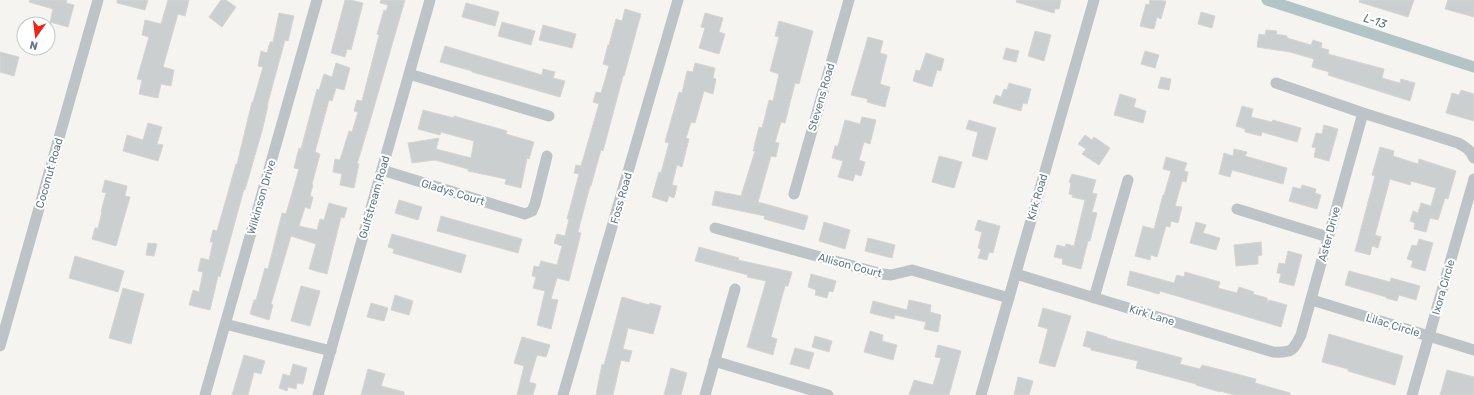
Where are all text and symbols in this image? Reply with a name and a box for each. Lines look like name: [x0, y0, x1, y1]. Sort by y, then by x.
water label: L-13: [1362, 11, 1389, 32]
north arrow: [16, 16, 56, 56]
text: N: [28, 38, 39, 52]
street label: Stevens Road: [806, 62, 837, 133]
street label: Coconut Road: [33, 137, 66, 210]
street label: Gulfstream Road: [356, 154, 393, 240]
street label: Wilkinson Drive: [245, 158, 278, 236]
street label: Foss Road: [608, 171, 635, 225]
street label: Kirk Road: [1025, 172, 1050, 222]
street label: Gladys Court: [420, 177, 487, 209]
street label: Aster Drive: [1316, 205, 1343, 263]
street label: Allison Court: [817, 251, 884, 280]
street label: Ixora Circle: [1429, 258, 1458, 316]
street label: Kirk Lane: [1128, 302, 1176, 329]
street label: Lilac Circle: [1364, 311, 1421, 340]

